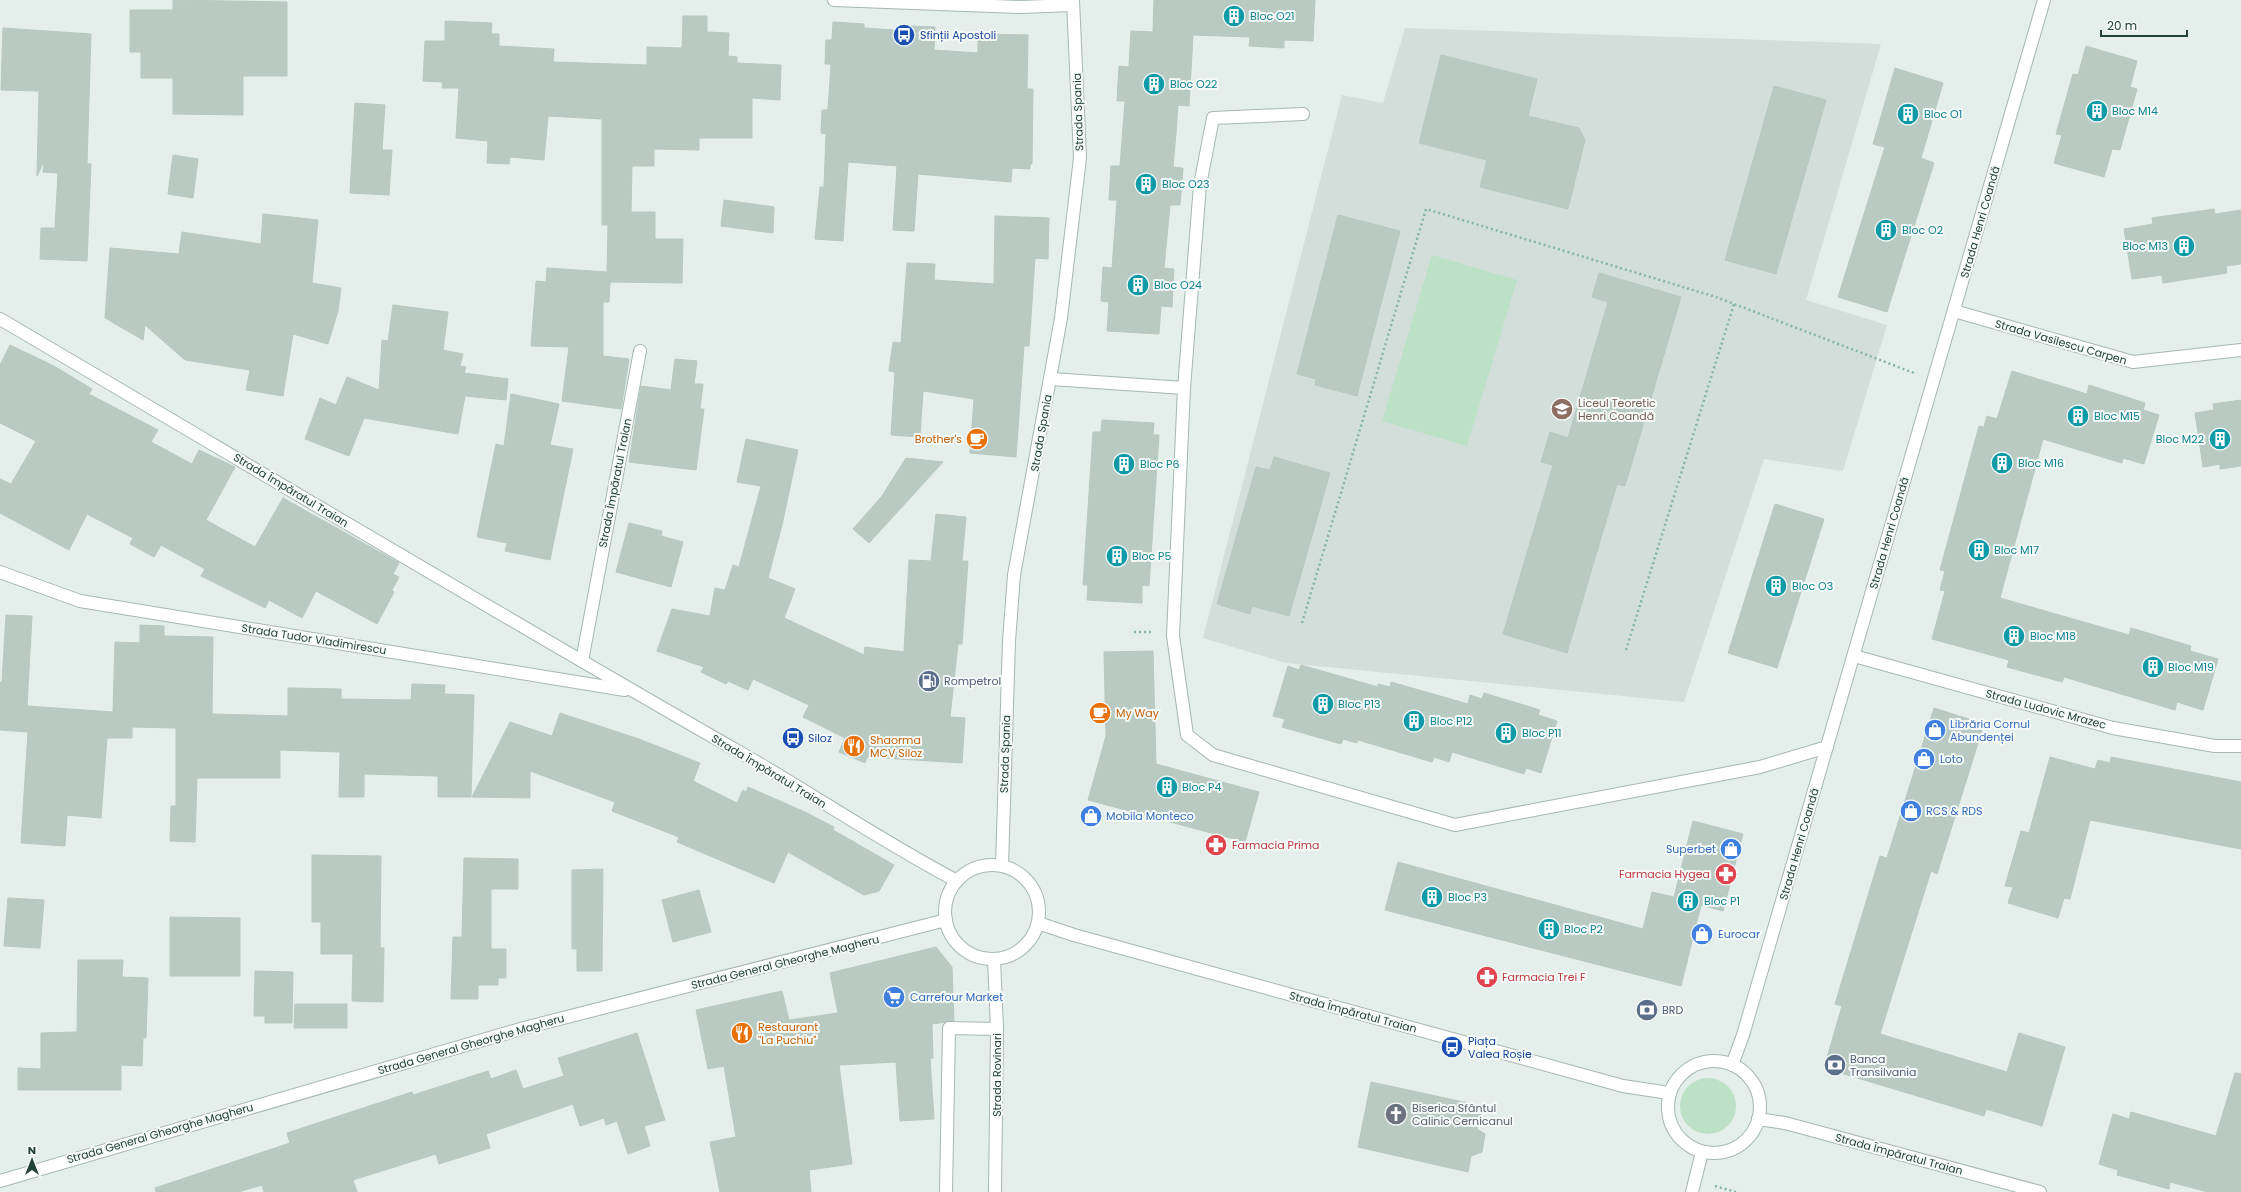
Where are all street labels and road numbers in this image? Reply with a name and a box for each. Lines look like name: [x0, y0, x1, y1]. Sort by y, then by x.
street label: Strada Spania: [1069, 73, 1087, 151]
street label: Strada Henri Coandă: [1956, 164, 2004, 280]
street label: Strada Vasilescu Carpen: [1993, 316, 2129, 368]
street label: Strada Spania: [1026, 393, 1056, 473]
street label: Strada Împăratul Traian: [595, 417, 635, 549]
street label: Strada Împăratul Traian: [230, 449, 352, 531]
street label: Strada Henri Coandă: [1865, 475, 1913, 591]
street label: Strada Tudor Vladimirescu: [240, 620, 388, 658]
street label: Strada Ludovic Mrazec: [1984, 685, 2108, 733]
street label: Strada Spania: [996, 715, 1014, 793]
street label: Strada Împăratul Traian: [708, 730, 830, 812]
street label: Strada Henri Coandă: [1775, 786, 1823, 902]
street label: Strada General Gheorghe Magheru: [689, 931, 881, 993]
street label: Strada Împăratul Traian: [1287, 987, 1419, 1037]
street label: Strada General Gheorghe Magheru: [376, 1010, 566, 1078]
street label: Strada Rovinari: [989, 1033, 1005, 1117]
street label: Strada General Gheorghe Magheru: [65, 1099, 255, 1167]
street label: Strada Împăratul Traian: [1833, 1129, 1965, 1179]

